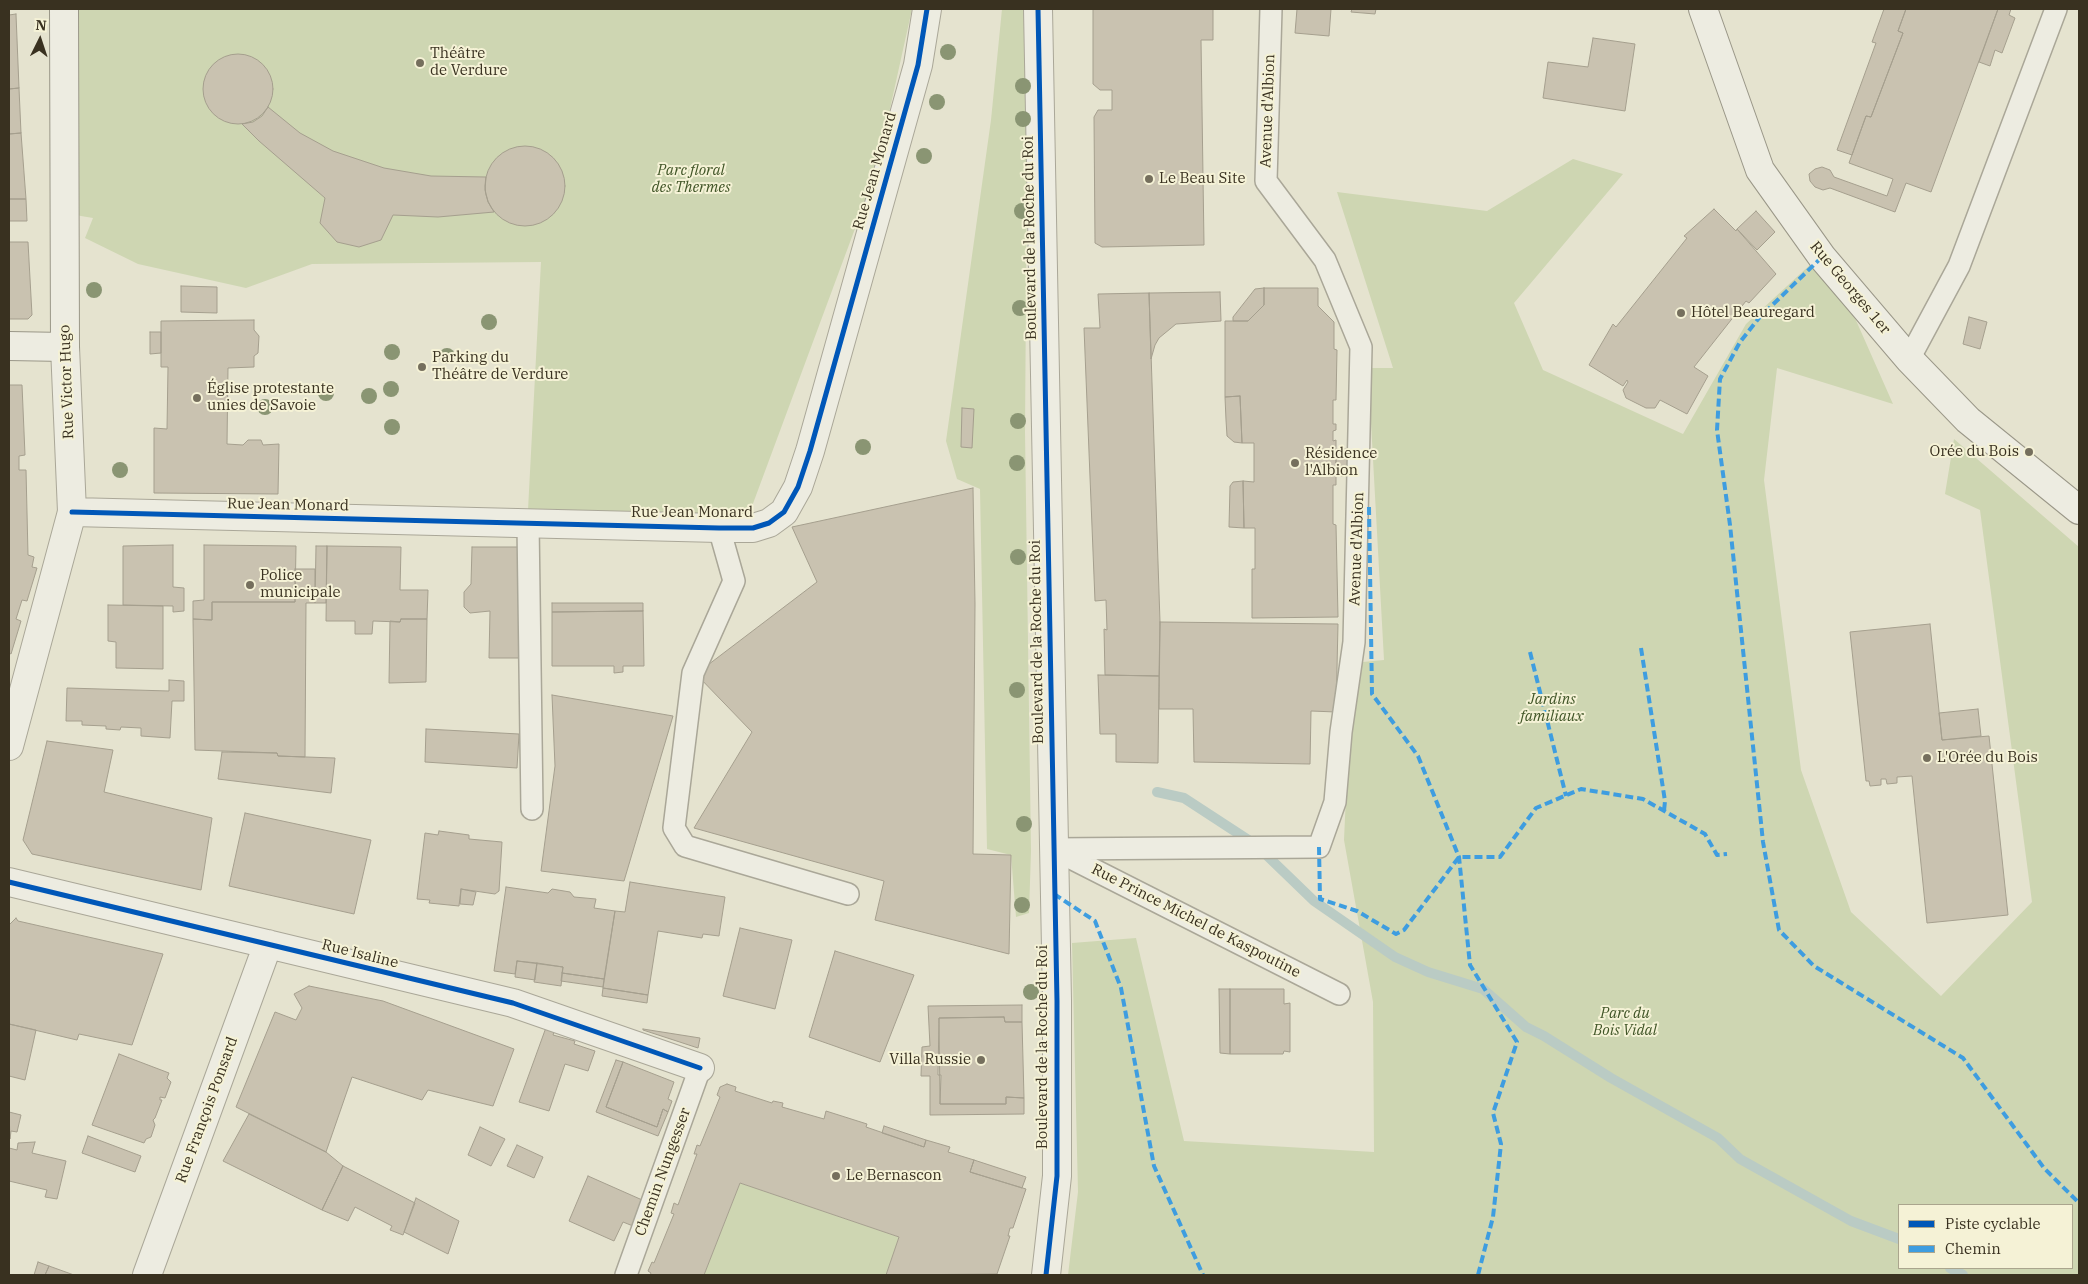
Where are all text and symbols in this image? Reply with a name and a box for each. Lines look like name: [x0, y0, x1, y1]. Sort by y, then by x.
north arrow: [15, 15, 65, 65]
text: N: [35, 16, 47, 34]
place label: Théâtre de Verdure: [430, 45, 508, 80]
street label: Avenue d'Albion: [1257, 54, 1279, 168]
marker: Théâtre de Verdure: [414, 57, 426, 69]
street label: Rue Jean Monard: [850, 110, 900, 232]
street label: Boulevard de la Roche du Roi: [1019, 136, 1041, 340]
park label: Parc floral des Thermes: [651, 162, 731, 197]
place label: Le Beau Site: [1159, 170, 1245, 188]
marker: Le Beau Site: [1143, 173, 1155, 185]
street label: Rue Georges 1er: [1806, 238, 1894, 338]
place label: Hôtel Beauregard: [1691, 304, 1815, 322]
marker: Hôtel Beauregard: [1675, 307, 1687, 319]
street label: Rue Victor Hugo: [56, 325, 78, 439]
place label: Parking du Théâtre de Verdure: [432, 349, 568, 384]
marker: Parking du Théâtre de Verdure: [416, 361, 428, 373]
place label: Église protestante unies de Savoie: [207, 380, 334, 415]
marker: Église protestante unies de Savoie: [191, 392, 203, 404]
place label: Orée du Bois: [1930, 443, 2019, 461]
place label: Résidence l'Albion: [1305, 445, 1377, 480]
marker: Orée du Bois: [2023, 446, 2035, 458]
marker: Résidence l'Albion: [1289, 457, 1301, 469]
street label: Avenue d'Albion: [1346, 492, 1368, 606]
street label: Rue Jean Monard: [227, 495, 349, 515]
street label: Rue Jean Monard: [631, 504, 753, 522]
street label: Boulevard de la Roche du Roi: [1026, 540, 1048, 744]
place label: Police municipale: [260, 567, 340, 602]
marker: Police municipale: [244, 579, 256, 591]
park label: Jardins familiaux: [1520, 691, 1584, 726]
place label: L'Orée du Bois: [1937, 749, 2038, 767]
marker: L'Orée du Bois: [1921, 752, 1933, 764]
street label: Rue Prince Michel de Kaspoutine: [1088, 860, 1304, 982]
street label: Rue Isaline: [320, 936, 400, 972]
street label: Boulevard de la Roche du Roi: [1034, 945, 1052, 1149]
park label: Parc du Bois Vidal: [1593, 1005, 1657, 1040]
street label: Rue François Ponsard: [172, 1034, 242, 1186]
place label: Villa Russie: [889, 1051, 971, 1069]
marker: Villa Russie: [975, 1054, 987, 1066]
street label: Chemin Nungesser: [631, 1105, 695, 1239]
place label: Le Bernascon: [846, 1167, 942, 1185]
marker: Le Bernascon: [830, 1170, 842, 1182]
legend: [1898, 1204, 2073, 1269]
text: Piste cyclable: [1945, 1214, 2041, 1233]
text: Chemin: [1945, 1239, 2001, 1258]

